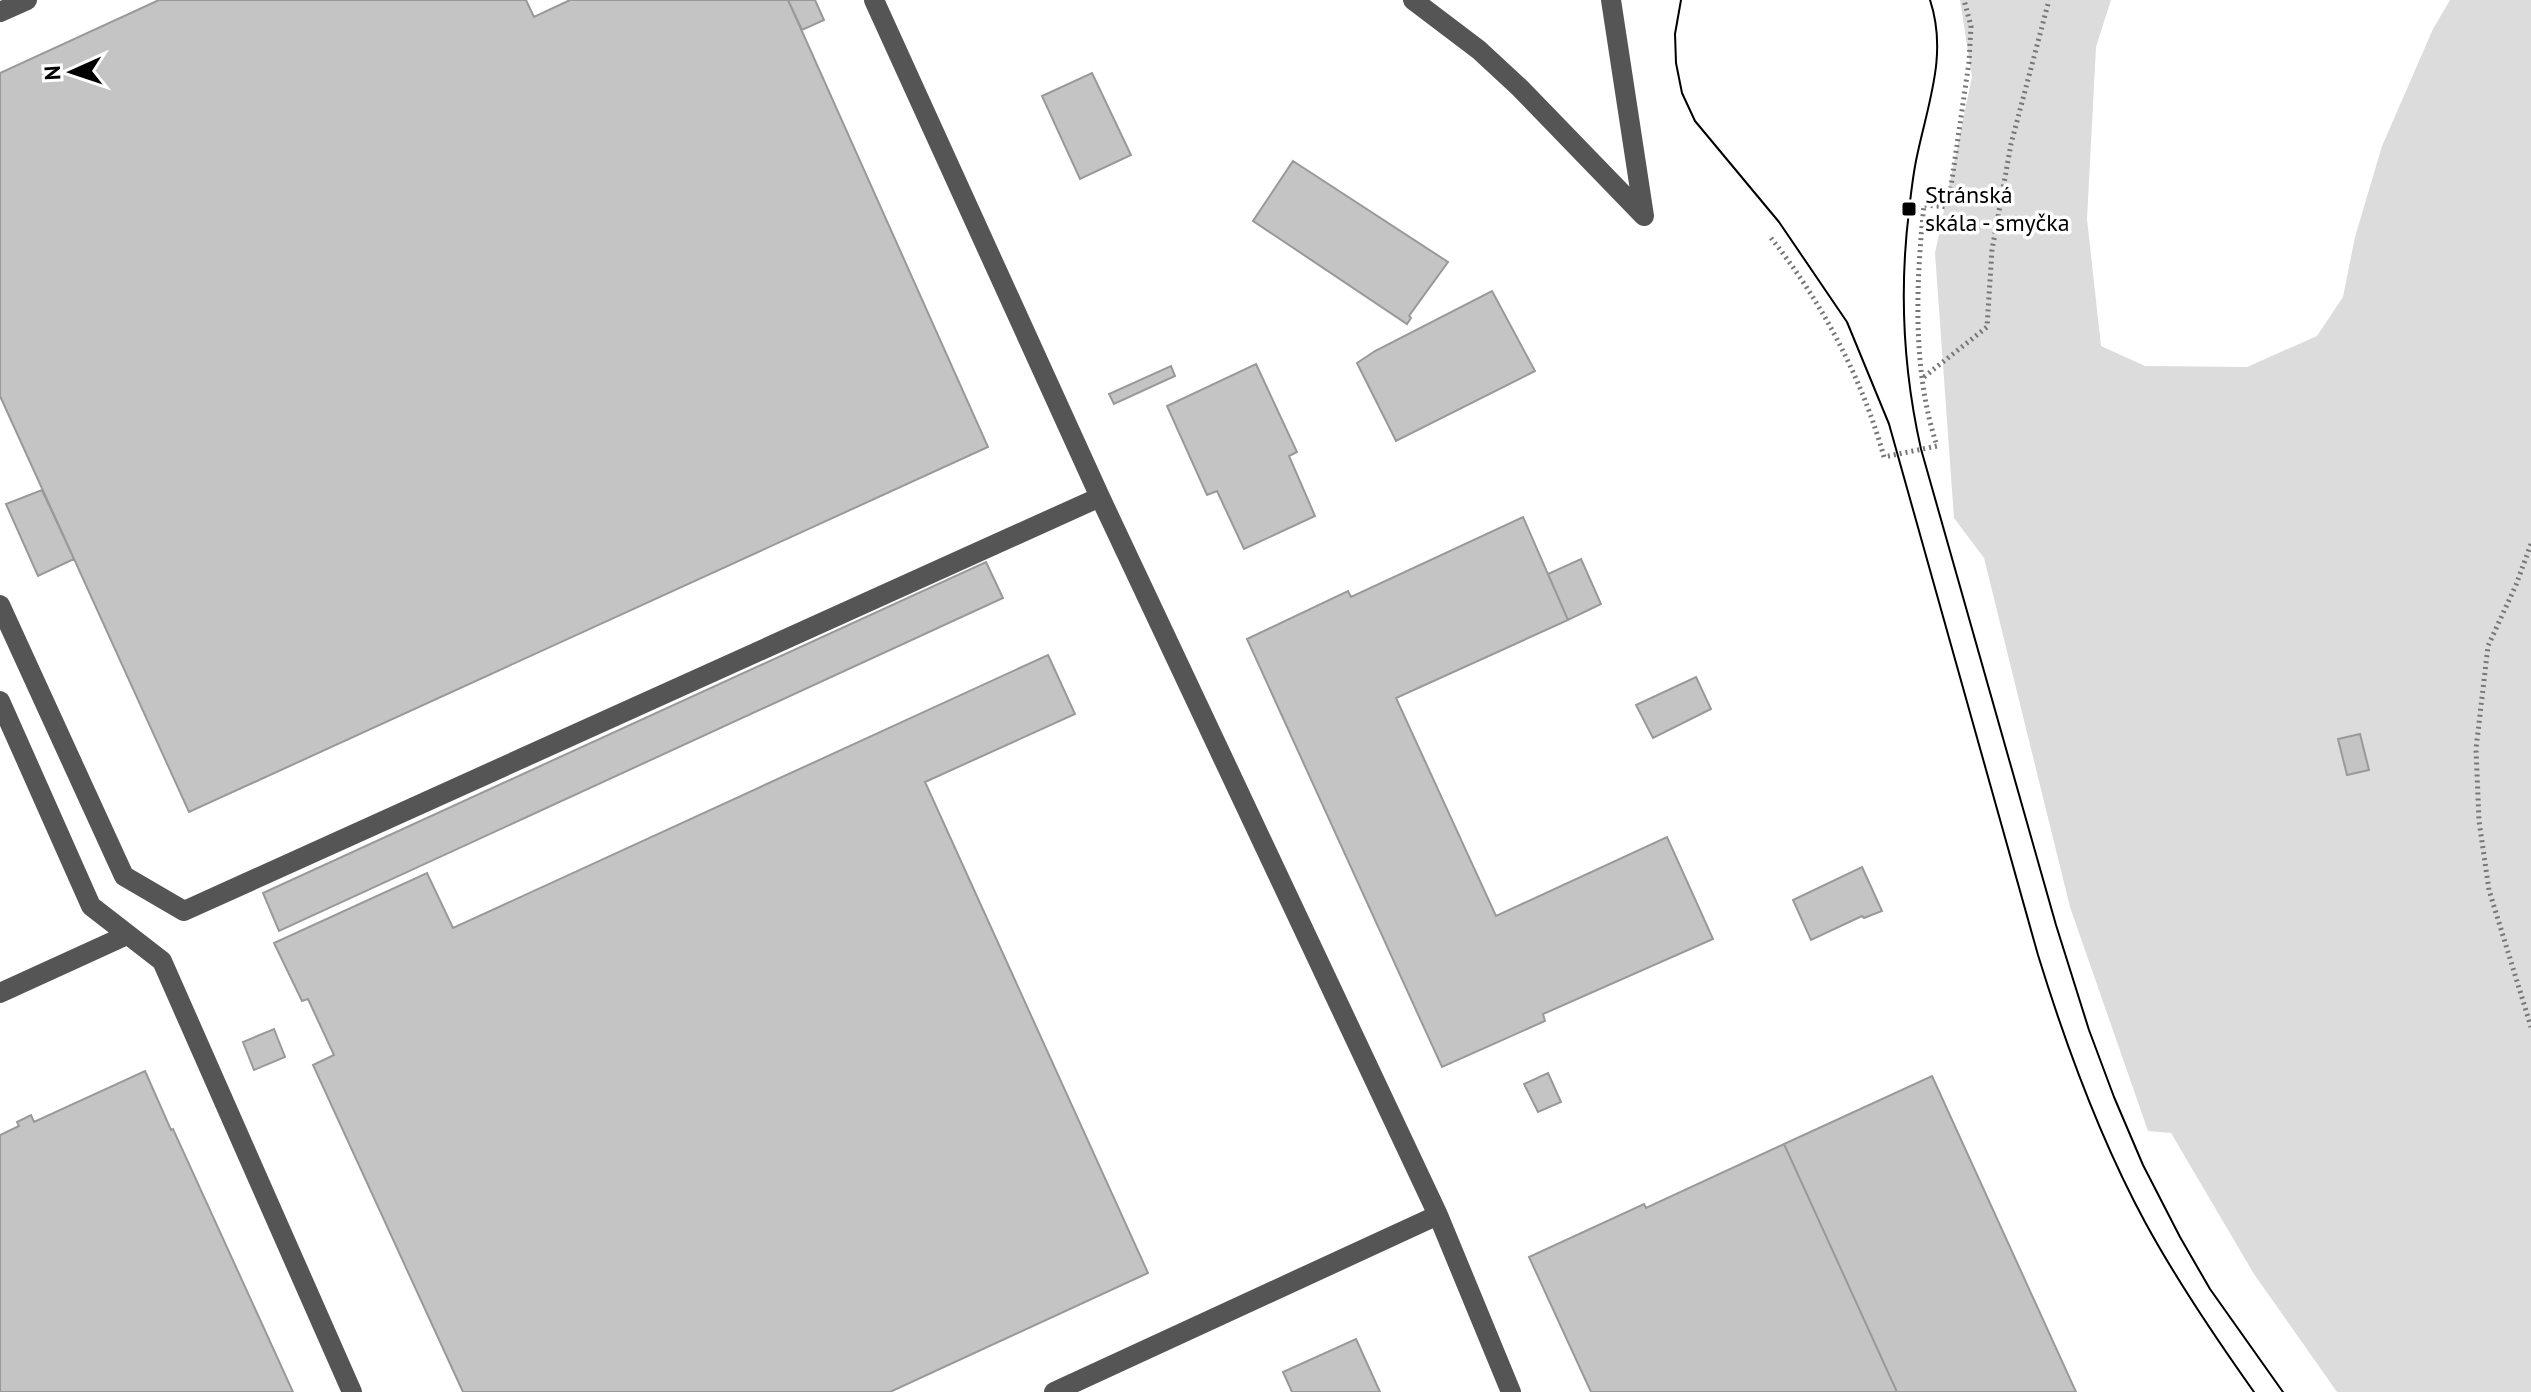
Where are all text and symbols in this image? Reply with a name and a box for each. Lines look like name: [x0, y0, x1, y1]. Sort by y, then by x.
north arrow: [32, 32, 112, 112]
text: N: [38, 65, 66, 81]
place label: Stránská skála - smyčka: [1925, 179, 2070, 238]
marker: Stránská skála - smyčka: [1900, 200, 1918, 218]

